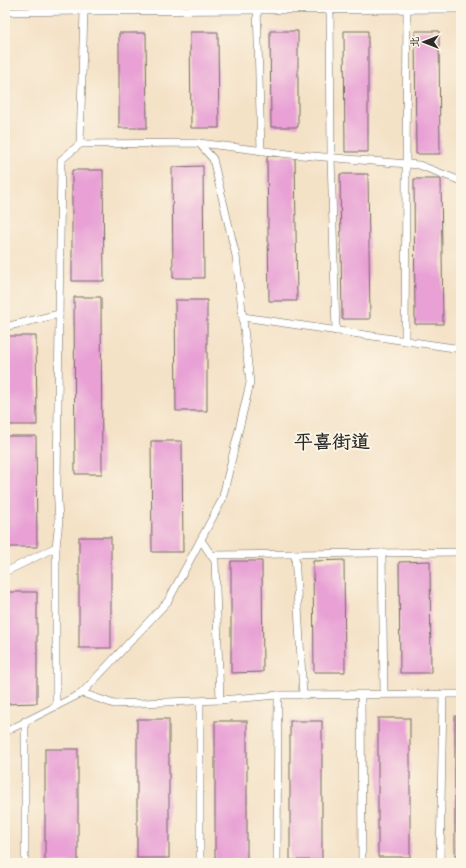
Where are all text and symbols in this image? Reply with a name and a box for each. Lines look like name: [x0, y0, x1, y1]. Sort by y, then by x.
north arrow: [404, 22, 444, 62]
text: 北: [407, 37, 422, 48]
district label: 平喜街道: [294, 429, 370, 456]

